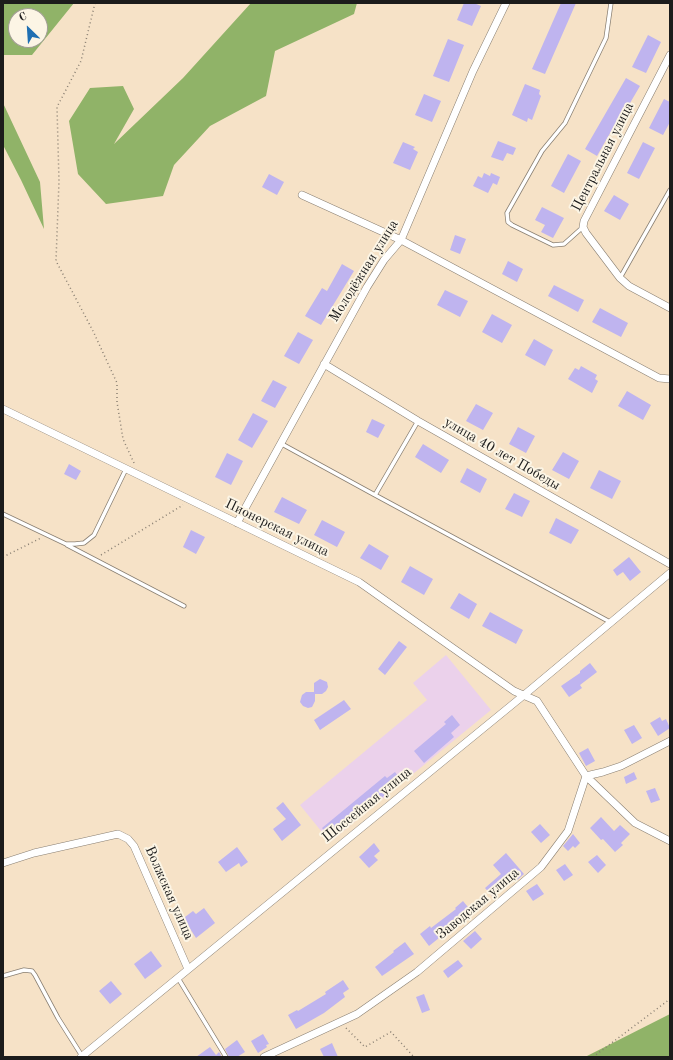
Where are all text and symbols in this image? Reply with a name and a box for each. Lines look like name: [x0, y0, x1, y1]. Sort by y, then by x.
north arrow: [8, 8, 48, 48]
text: С: [18, 11, 29, 24]
street label: Центральная улица: [568, 99, 638, 215]
street label: Молодёжная улица: [326, 217, 402, 325]
street label: улица 40 лет Победы: [441, 414, 563, 494]
street label: Пионерская улица: [222, 495, 332, 561]
street label: Шоссейная улица: [319, 764, 415, 846]
street label: Волжская улица: [141, 844, 197, 942]
street label: Заводская улица: [433, 865, 523, 943]

